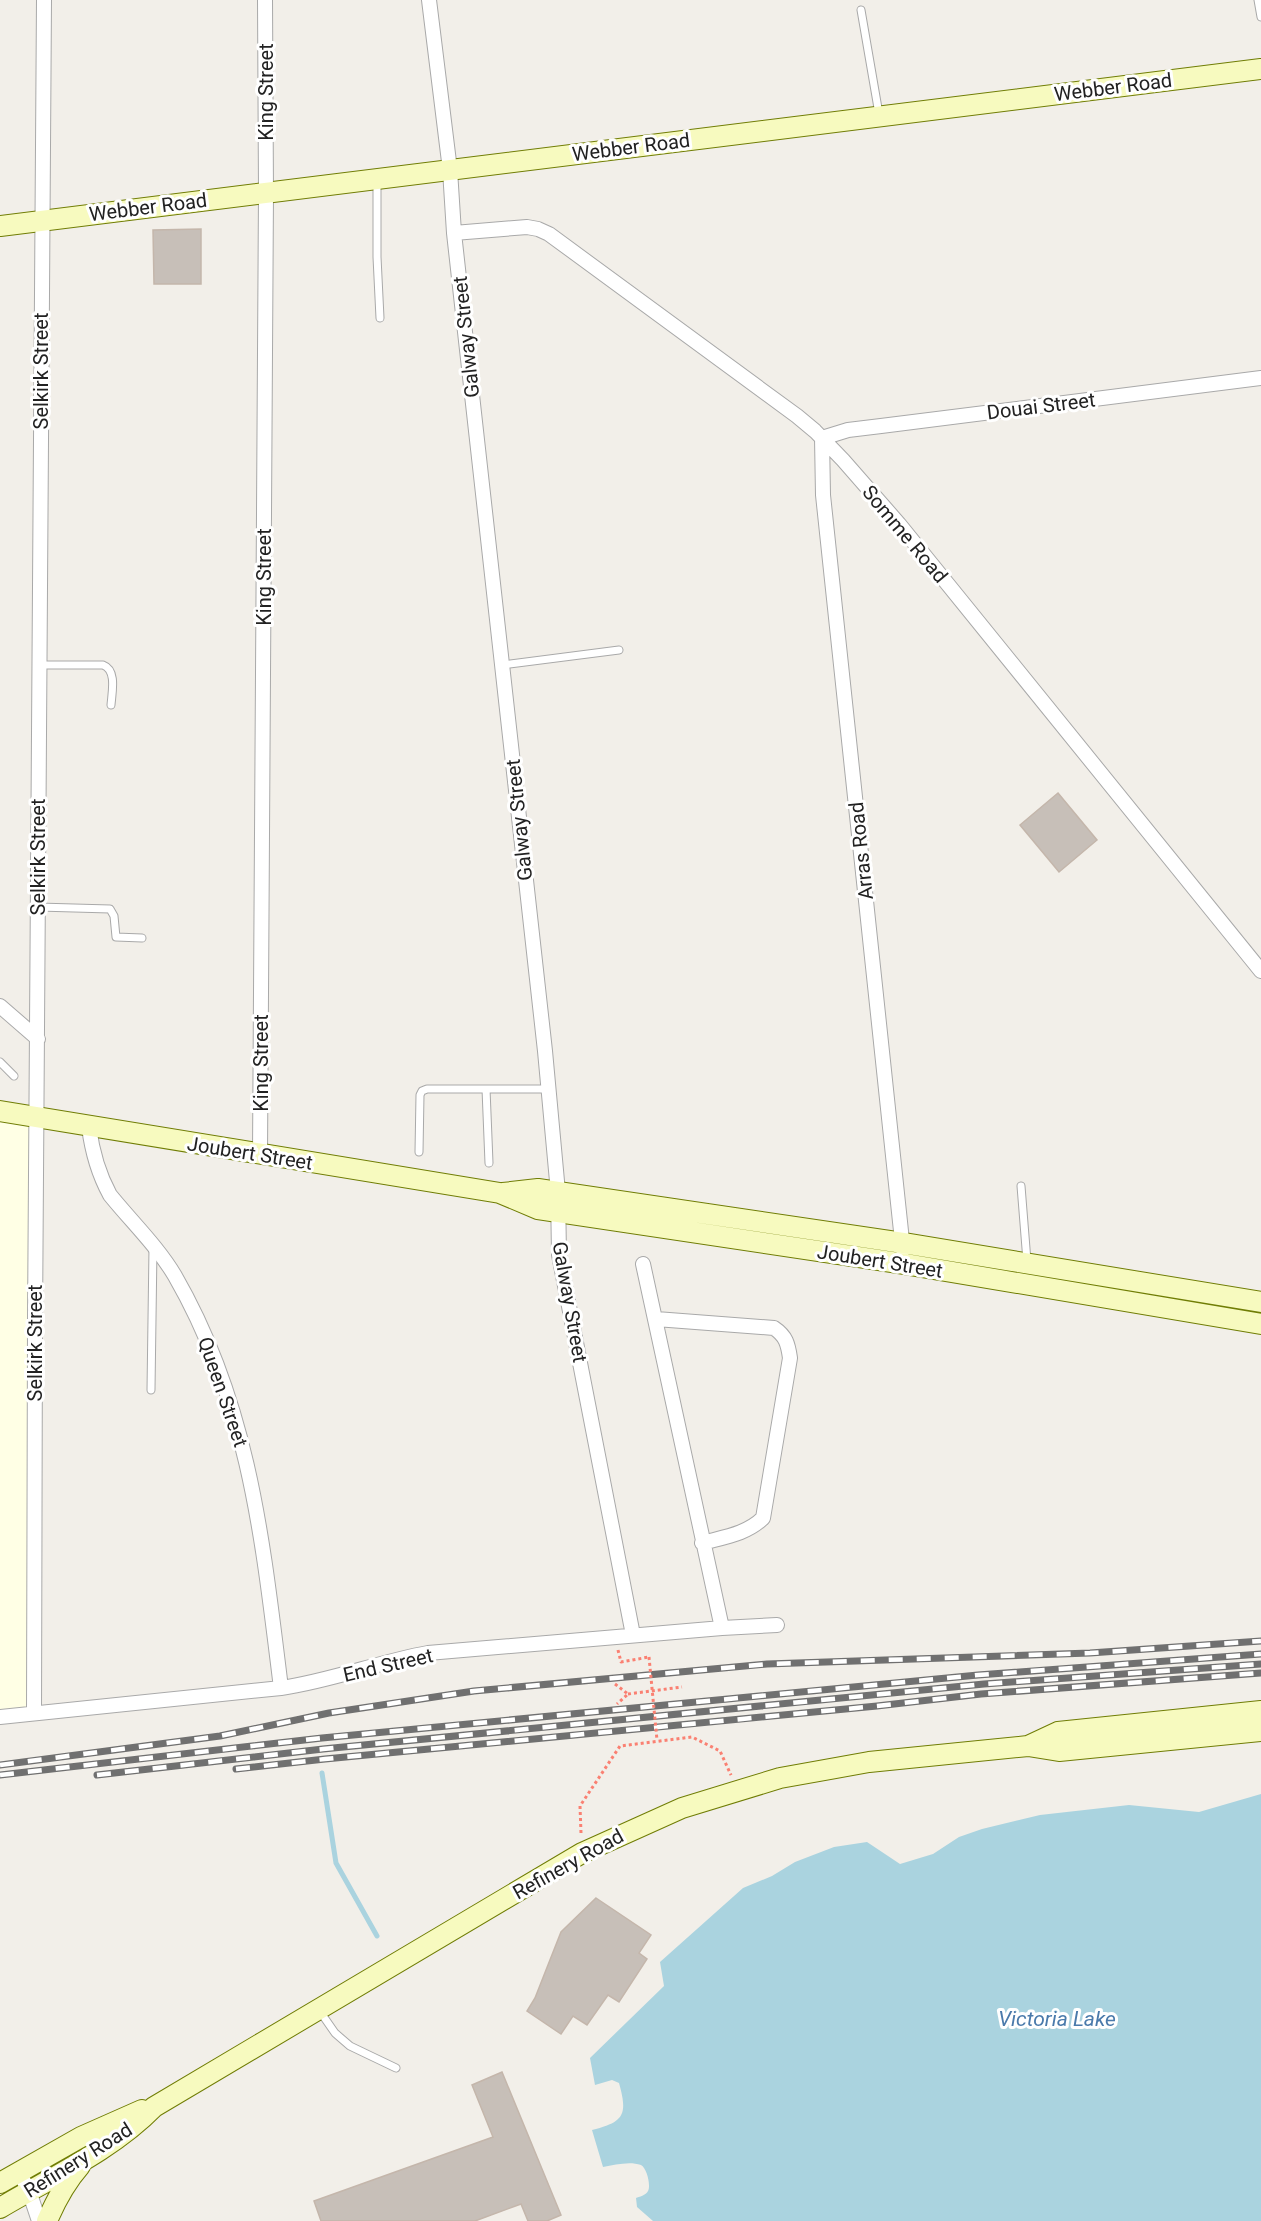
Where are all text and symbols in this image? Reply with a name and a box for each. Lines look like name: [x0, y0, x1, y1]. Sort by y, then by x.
street label: King Street: [254, 43, 278, 141]
street label: Webber Road: [1053, 68, 1173, 106]
street label: Webber Road: [571, 128, 691, 166]
street label: Webber Road: [88, 188, 208, 226]
street label: Galway Street: [448, 275, 484, 399]
street label: Selkirk Street: [29, 313, 53, 429]
street label: Douai Street: [985, 387, 1097, 425]
street label: Somme Road: [857, 480, 953, 588]
street label: King Street: [252, 528, 276, 626]
street label: Galway Street: [501, 758, 537, 882]
street label: Selkirk Street: [26, 799, 50, 915]
street label: Arras Road: [844, 801, 878, 901]
street label: King Street: [249, 1014, 273, 1112]
street label: Joubert Street: [185, 1131, 315, 1175]
street label: Joubert Street: [815, 1239, 945, 1283]
street label: Galway Street: [548, 1240, 592, 1364]
street label: Selkirk Street: [23, 1285, 47, 1401]
street label: Queen Street: [193, 1334, 253, 1450]
street label: End Street: [341, 1643, 435, 1687]
street label: Refinery Road: [508, 1824, 628, 1904]
water label: Victoria Lake: [998, 2007, 1116, 2031]
street label: Refinery Road: [20, 2117, 136, 2203]

